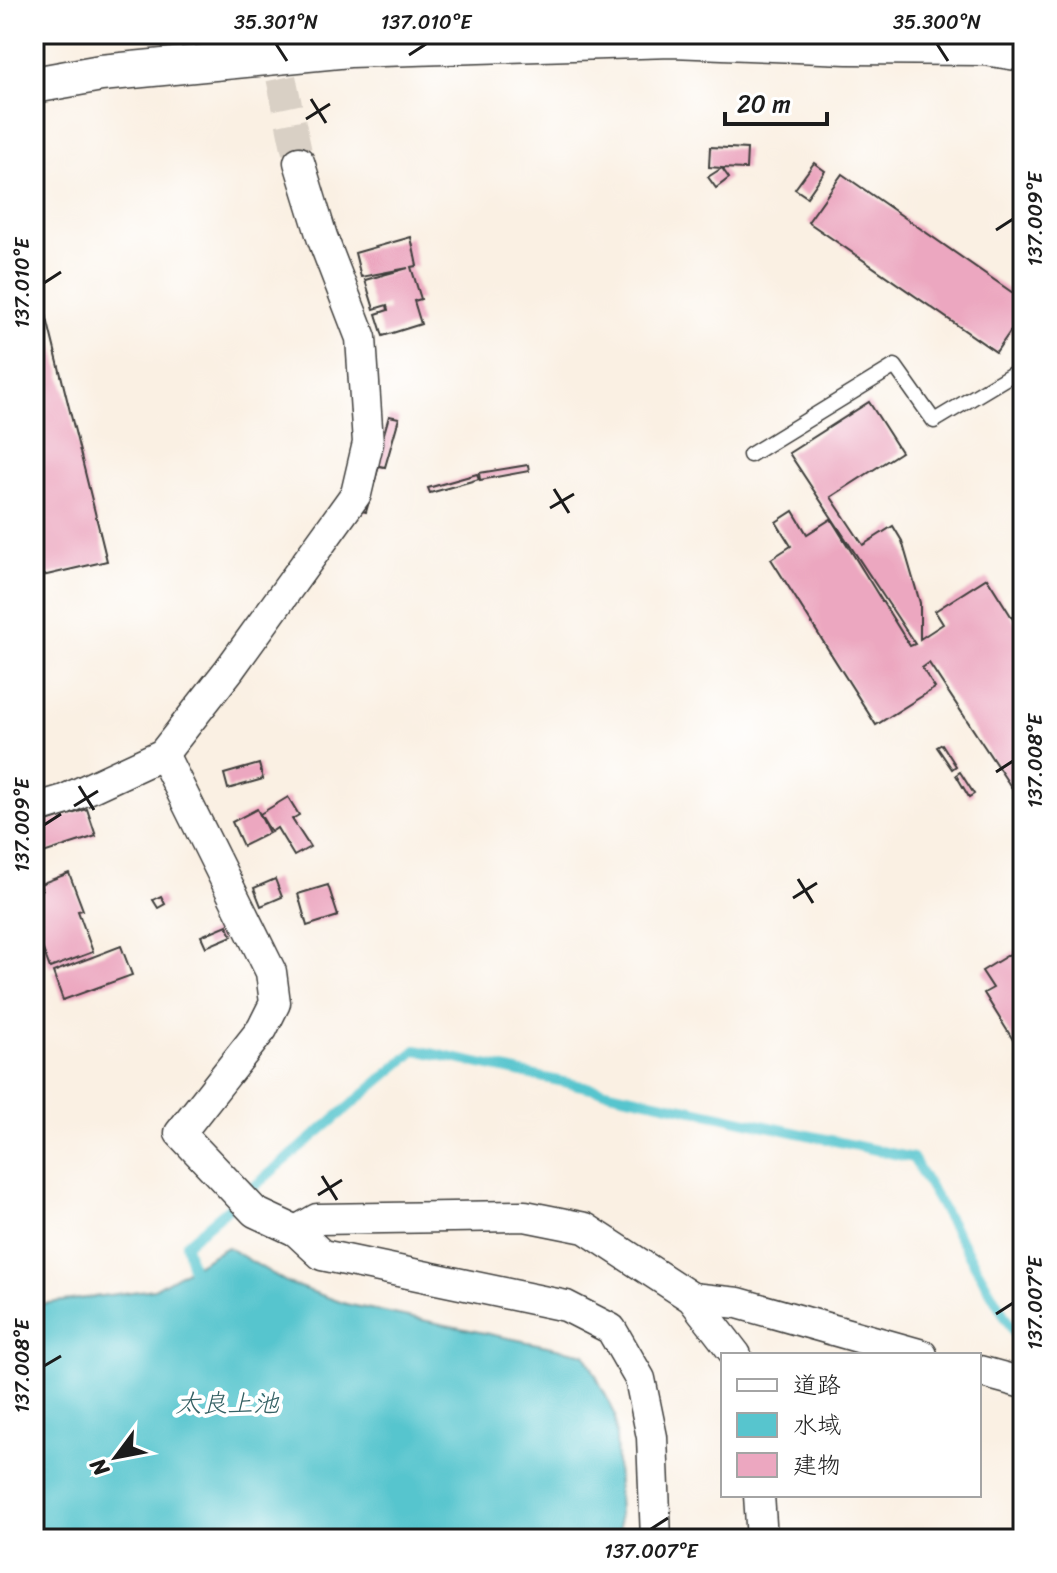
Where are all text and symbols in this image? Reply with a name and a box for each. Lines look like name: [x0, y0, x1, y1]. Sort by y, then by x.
text: 35.301°N: [234, 5, 318, 40]
text: 137.010°E: [381, 5, 473, 40]
text: 35.300°N: [893, 5, 981, 40]
scale bar: [725, 76, 827, 126]
text: 20 m: [737, 83, 791, 125]
text: 137.009°E: [1018, 170, 1053, 266]
text: 137.010°E: [5, 236, 40, 328]
text: 137.008°E: [1018, 712, 1053, 808]
text: 137.009°E: [5, 776, 40, 872]
text: 137.007°E: [1018, 1254, 1053, 1350]
text: 137.008°E: [5, 1317, 40, 1413]
legend: [721, 1353, 981, 1497]
text: 道路: [793, 1364, 841, 1406]
water label: 太良上池: [175, 1380, 280, 1426]
text: 水域: [793, 1404, 841, 1446]
north arrow: [76, 1417, 156, 1497]
text: 建物: [793, 1444, 841, 1486]
text: N: [78, 1450, 121, 1485]
text: 137.007°E: [604, 1534, 700, 1569]

